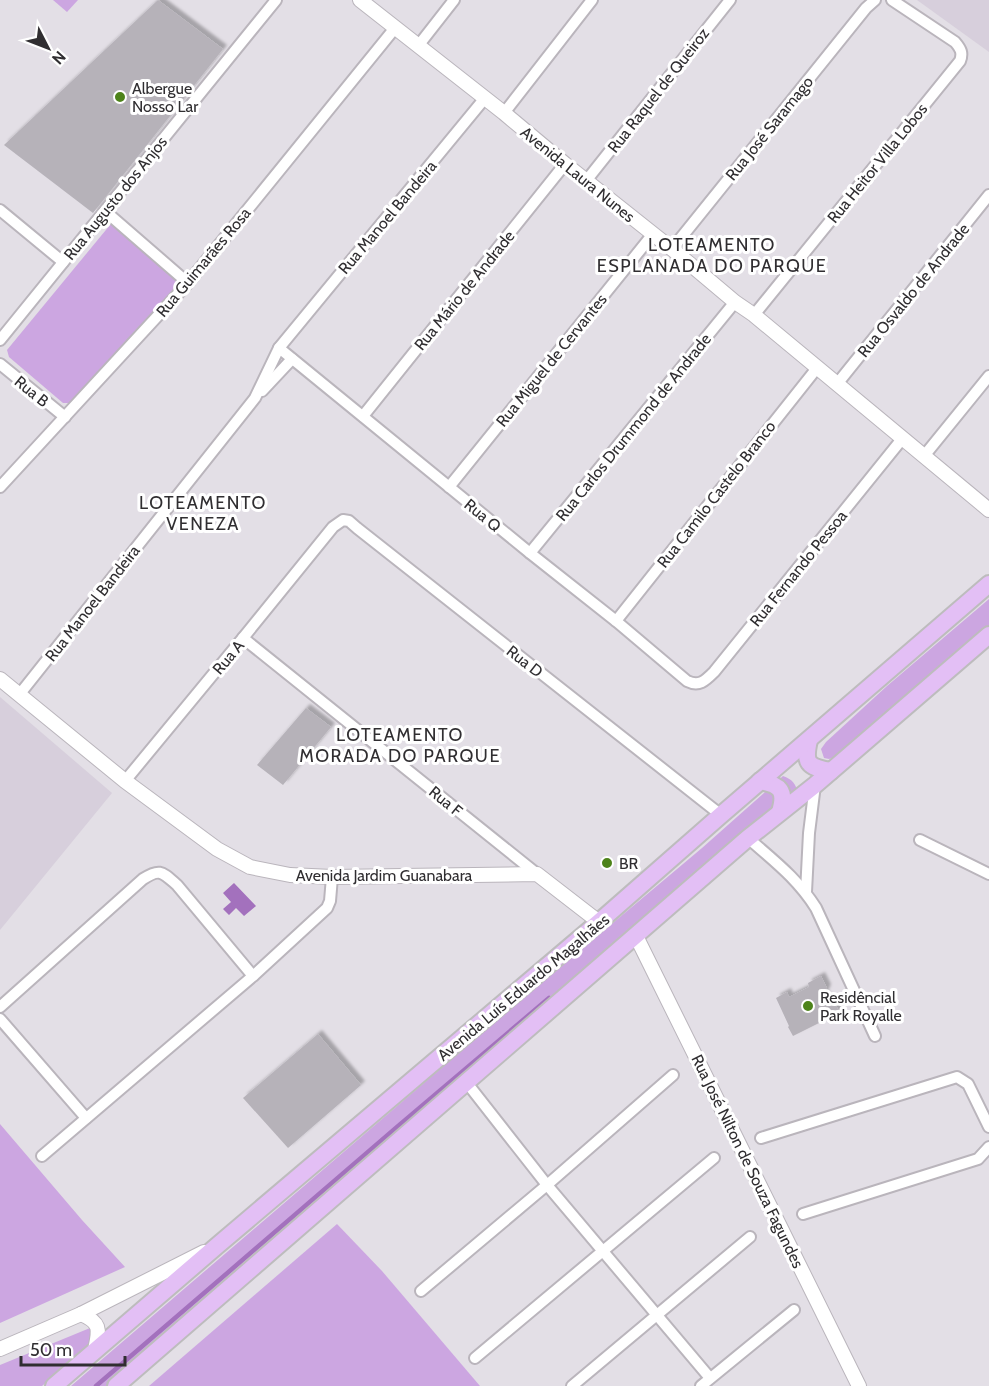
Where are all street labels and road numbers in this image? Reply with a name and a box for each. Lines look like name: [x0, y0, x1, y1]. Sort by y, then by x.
street label: Rua Raquel de Queiroz: [604, 24, 713, 156]
street label: Rua José Saramago: [722, 72, 817, 184]
street label: Rua Heitor Villa Lobos: [823, 99, 932, 227]
street label: Avenida Laura Nunes: [517, 123, 639, 226]
street label: Rua Augusto dos Anjos: [60, 132, 171, 264]
street label: Rua Manoel Bandeira: [334, 156, 441, 278]
street label: Rua Guimarães Rosa: [152, 204, 255, 321]
street label: Rua Osvaldo de Andrade: [854, 220, 973, 361]
street label: Rua Mário de Andrade: [410, 227, 519, 354]
street label: Rua Miguel de Cervantes: [492, 290, 611, 430]
street label: Rua Carlos Drummond de Andrade: [552, 330, 715, 525]
street label: Rua B: [11, 372, 53, 411]
street label: Rua Camilo Castelo Branco: [653, 417, 780, 571]
street label: Rua Q: [461, 495, 505, 536]
street label: Rua Fernando Pessoa: [746, 506, 851, 630]
street label: Rua Manoel Bandeira: [41, 541, 144, 665]
street label: Rua A: [209, 636, 248, 678]
street label: Rua D: [503, 641, 547, 681]
street label: Rua F: [425, 782, 467, 821]
street label: Avenida Jardim Guanabara: [296, 866, 473, 885]
street label: Avenida Luís Eduardo Magalhães: [434, 910, 613, 1065]
street label: Rua José Nilton de Souza Fagundes: [687, 1051, 808, 1271]

